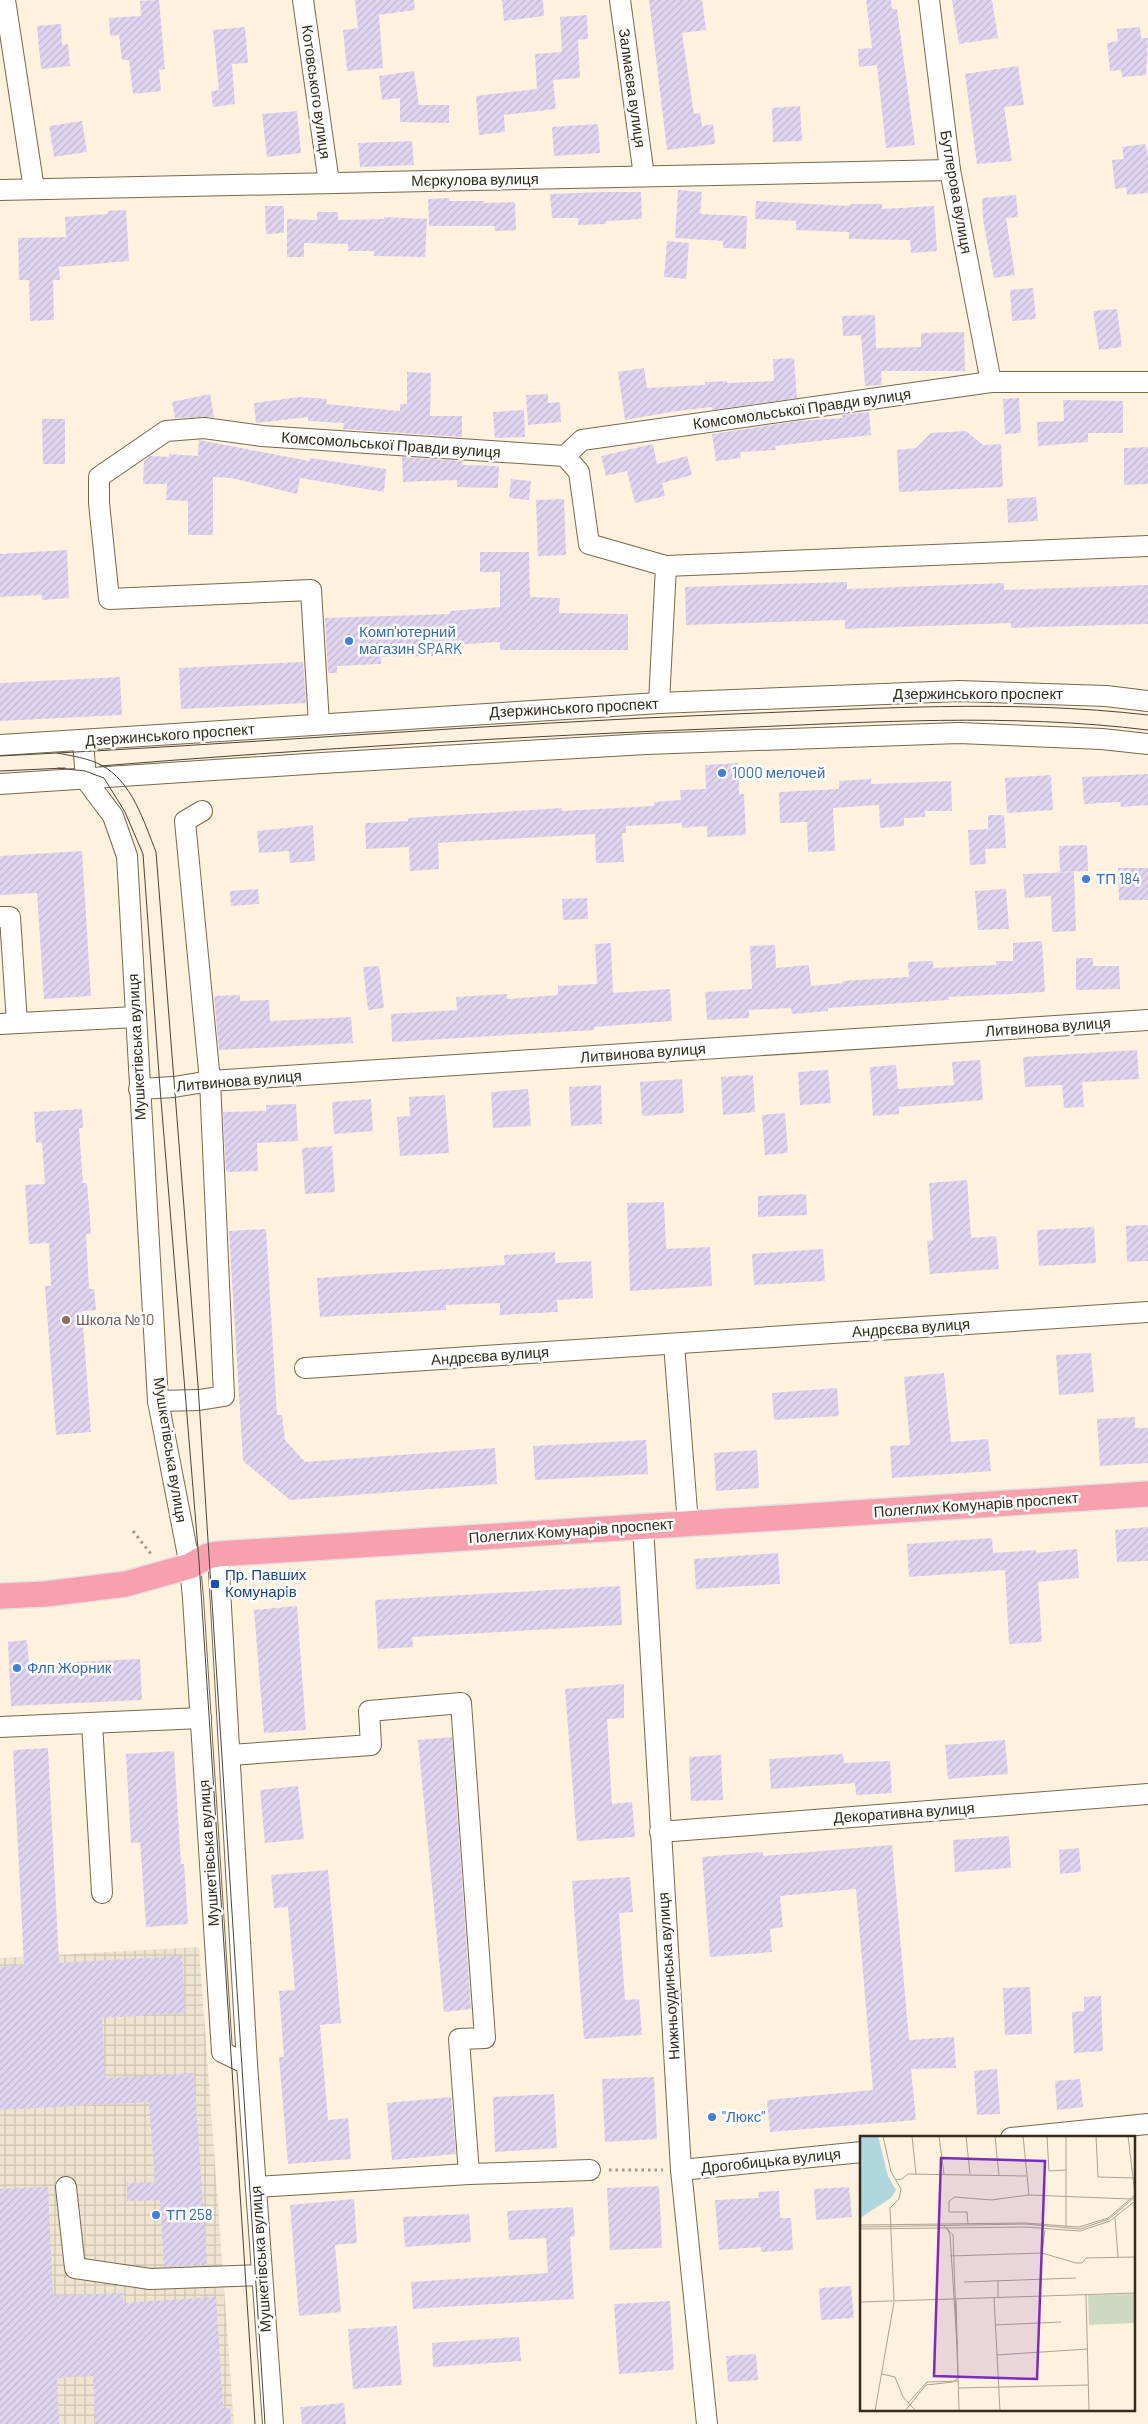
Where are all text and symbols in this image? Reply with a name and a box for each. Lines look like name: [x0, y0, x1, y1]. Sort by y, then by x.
street label: Котовського вулиця: [299, 24, 335, 160]
street label: Залмаєва вулиця: [616, 27, 650, 149]
street label: Бутлерова вулиця: [937, 129, 977, 255]
street label: Мєркулова вулиця: [411, 169, 539, 189]
street label: Комсомольської Правди вулиця: [692, 384, 912, 432]
street label: Комсомольської Правди вулиця: [281, 427, 501, 461]
place label: Комп'ютерний магазин SPARK: [359, 622, 462, 657]
marker: Комп'ютерний магазин SPARK: [343, 635, 355, 647]
street label: Дзержинського проспект: [893, 684, 1063, 702]
street label: Дзержинського проспект: [489, 694, 659, 720]
street label: Дзержинського проспект: [85, 719, 255, 749]
place label: 1000 мелочей: [732, 763, 825, 781]
marker: 1000 мелочей: [716, 767, 728, 779]
place label: ТП 184: [1096, 869, 1140, 887]
marker: ТП 184: [1080, 873, 1092, 885]
street label: Мушкетівська вулиця: [123, 973, 149, 1121]
street label: Литвинова вулиця: [985, 1013, 1111, 1039]
street label: Литвинова вулиця: [580, 1039, 706, 1065]
street label: Литвинова вулиця: [175, 1066, 302, 1094]
place label: Школа №10: [76, 1310, 154, 1328]
marker: Школа №10: [60, 1314, 72, 1326]
street label: Андрєєва вулиця: [851, 1314, 971, 1340]
street label: Андрєєва вулиця: [430, 1342, 550, 1368]
street label: Мушкетівська вулиця: [151, 1376, 191, 1524]
street label: Полеглих Комунарів проспект: [873, 1488, 1079, 1520]
street label: Полеглих Комунарів проспект: [468, 1514, 674, 1546]
place label: Пр. Павших Комунарiв: [225, 1565, 307, 1600]
marker: Пр. Павших Комунарiв: [209, 1578, 221, 1590]
place label: Флп Жорник: [27, 1658, 112, 1676]
marker: Флп Жорник: [11, 1662, 23, 1674]
street label: Мушкетівська вулиця: [194, 1779, 222, 1927]
street label: Декоративна вулиця: [833, 1798, 975, 1826]
street label: Нижньоудинська вулиця: [653, 1892, 683, 2061]
place label: "Люкс": [722, 2107, 765, 2125]
marker: "Люкс": [706, 2111, 718, 2123]
inset map: [860, 2136, 1136, 2412]
street label: Дрогобицька вулиця: [700, 2144, 842, 2176]
street label: Мушкетівська вулиця: [246, 2185, 274, 2333]
place label: ТП 258: [166, 2205, 213, 2223]
marker: ТП 258: [150, 2209, 162, 2221]

